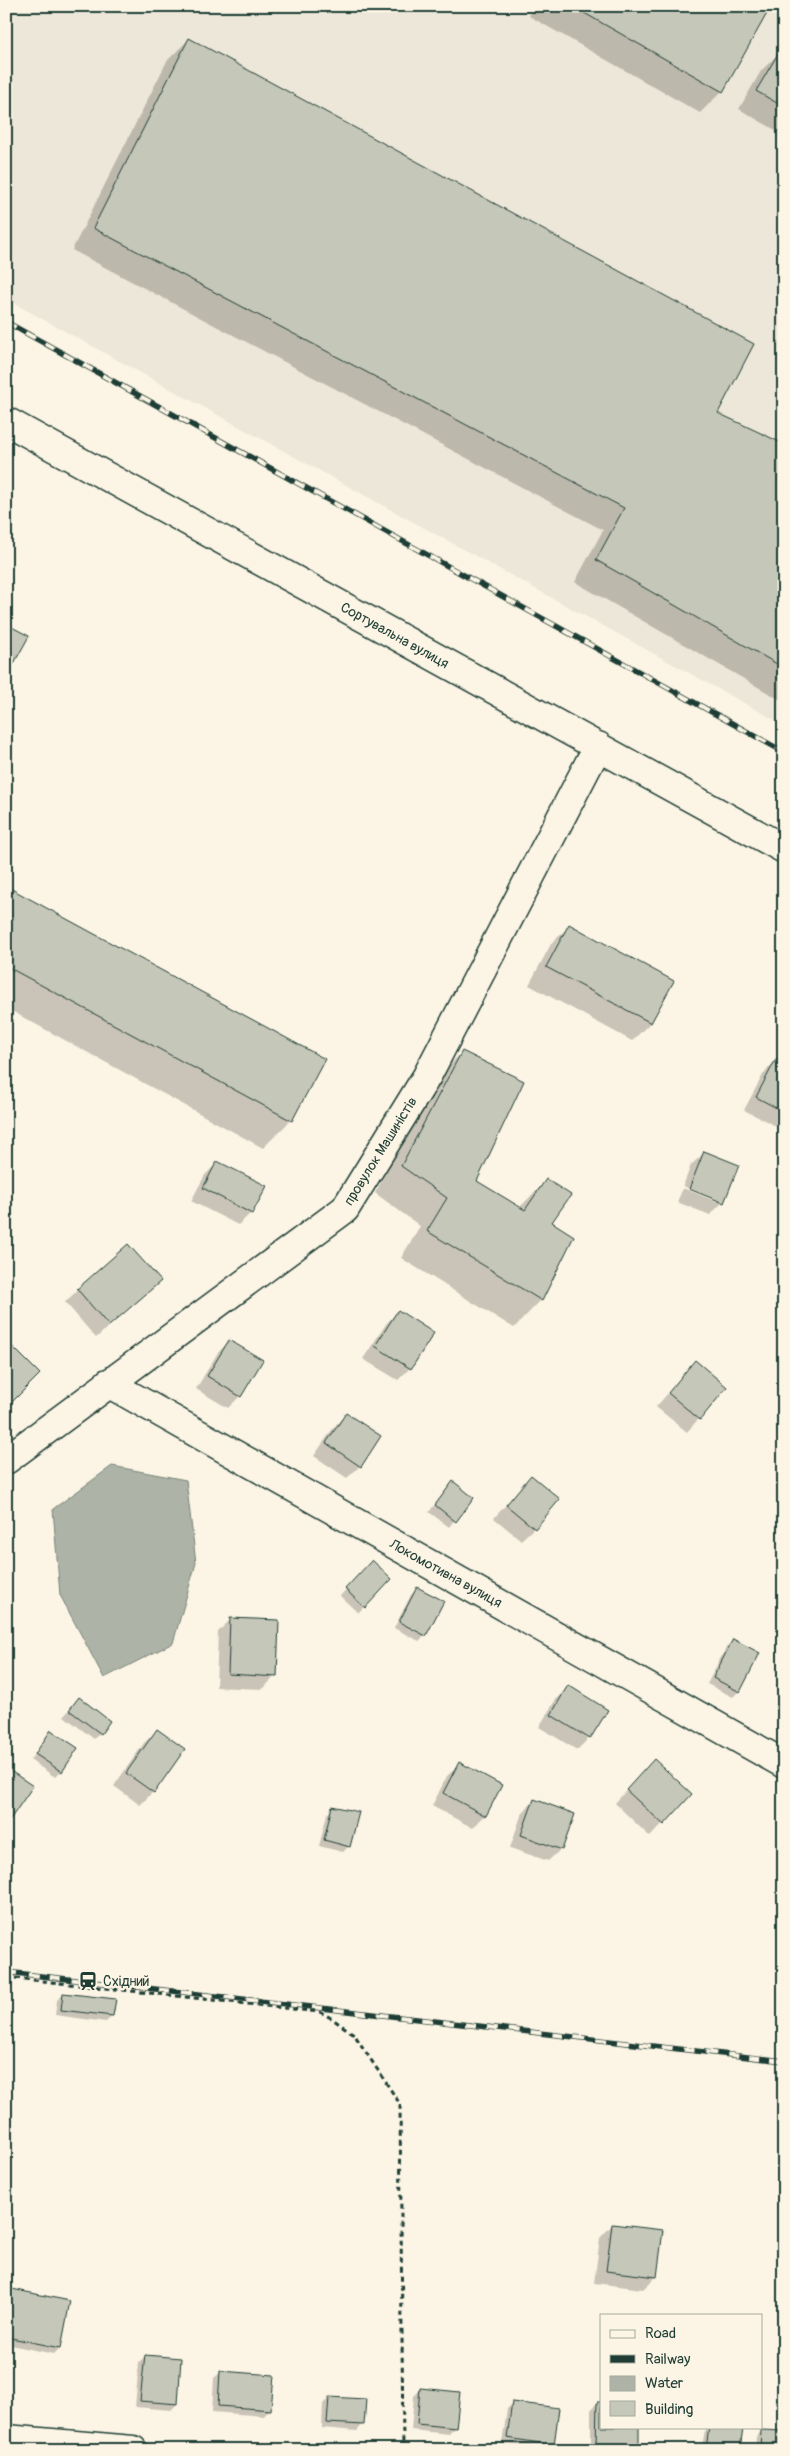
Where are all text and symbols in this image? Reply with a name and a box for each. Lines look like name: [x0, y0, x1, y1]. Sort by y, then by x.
street label: Сортувальна вулиця: [338, 599, 452, 672]
street label: провулок Машиністів: [340, 1094, 421, 1209]
street label: Локомотивна вулиця: [386, 1535, 505, 1611]
station icon: Східний: [77, 1970, 99, 1992]
place label: Східний: [103, 1973, 149, 1990]
legend: [600, 2314, 762, 2428]
text: Road: [645, 2324, 676, 2343]
text: Railway: [645, 2350, 691, 2369]
text: Water: [645, 2374, 684, 2393]
text: Building: [645, 2400, 693, 2419]

